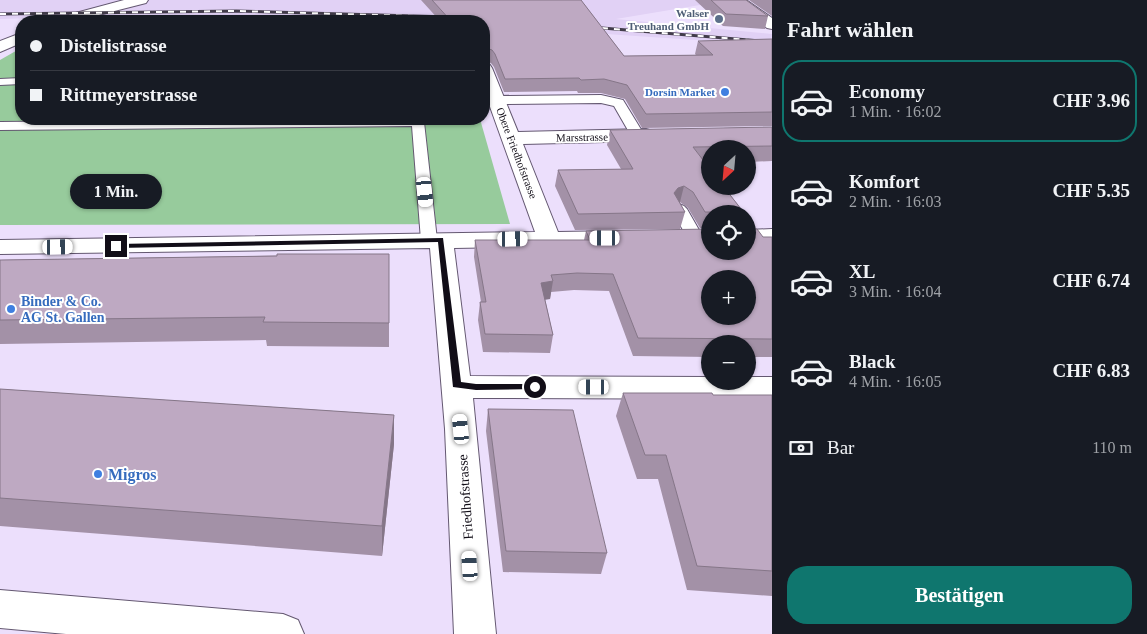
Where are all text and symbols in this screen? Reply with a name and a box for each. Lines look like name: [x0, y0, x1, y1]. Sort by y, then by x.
place label: Walser Treuhand GmbH: [628, 7, 709, 32]
marker: Walser Treuhand GmbH: [713, 13, 725, 25]
text: Fahrt wählen: [787, 17, 914, 42]
text: Distelistrasse: [60, 35, 167, 56]
icon: car: [789, 79, 834, 124]
text: Economy: [849, 81, 925, 102]
text: Rittmeyerstrasse: [60, 84, 197, 105]
place label: Dorsin Market: [645, 86, 715, 98]
marker: Dorsin Market: [719, 86, 731, 98]
text: CHF 3.96: [1053, 90, 1130, 111]
text: 1 Min. · 16:02: [849, 103, 941, 120]
street label: Obere Friedhofstrasse: [494, 106, 540, 200]
street label: Marsstrasse: [556, 131, 608, 143]
north arrow: [701, 140, 756, 195]
map controls: [701, 140, 756, 390]
icon: car: [789, 169, 834, 214]
text: Komfort: [849, 171, 920, 192]
callout: 1 Min.: [70, 174, 162, 208]
car: [415, 176, 434, 208]
text: CHF 5.35: [1053, 180, 1130, 201]
text: 1 Min.: [94, 183, 138, 200]
text: 2 Min. · 16:03: [849, 193, 941, 210]
button: locate: [701, 205, 756, 260]
car: [497, 231, 528, 247]
car: [590, 231, 620, 246]
route end: [105, 235, 127, 257]
car: [42, 239, 73, 255]
icon: car: [789, 259, 834, 304]
text: XL: [849, 261, 875, 282]
button: +: [701, 270, 756, 325]
text: CHF 6.74: [1053, 270, 1130, 291]
text: 3 Min. · 16:04: [849, 283, 941, 300]
place label: Binder & Co. AG St. Gallen: [21, 294, 105, 325]
marker: Binder & Co. AG St. Gallen: [5, 303, 17, 315]
button: −: [701, 335, 756, 390]
icon: car: [789, 349, 834, 394]
text: Black: [849, 351, 895, 372]
text: CHF 6.83: [1053, 360, 1130, 381]
text: 4 Min. · 16:05: [849, 373, 941, 390]
route start: [524, 376, 546, 398]
car: [579, 380, 609, 395]
car: [451, 413, 470, 445]
icon: cash: [787, 434, 815, 462]
text: Bar: [827, 437, 854, 458]
text: 110 m: [1092, 439, 1132, 456]
street label: Friedhofstrasse: [455, 454, 476, 540]
place label: Migros: [108, 466, 157, 484]
marker: Migros: [92, 468, 104, 480]
car: [461, 551, 478, 581]
button: Bestätigen: [787, 566, 1132, 624]

